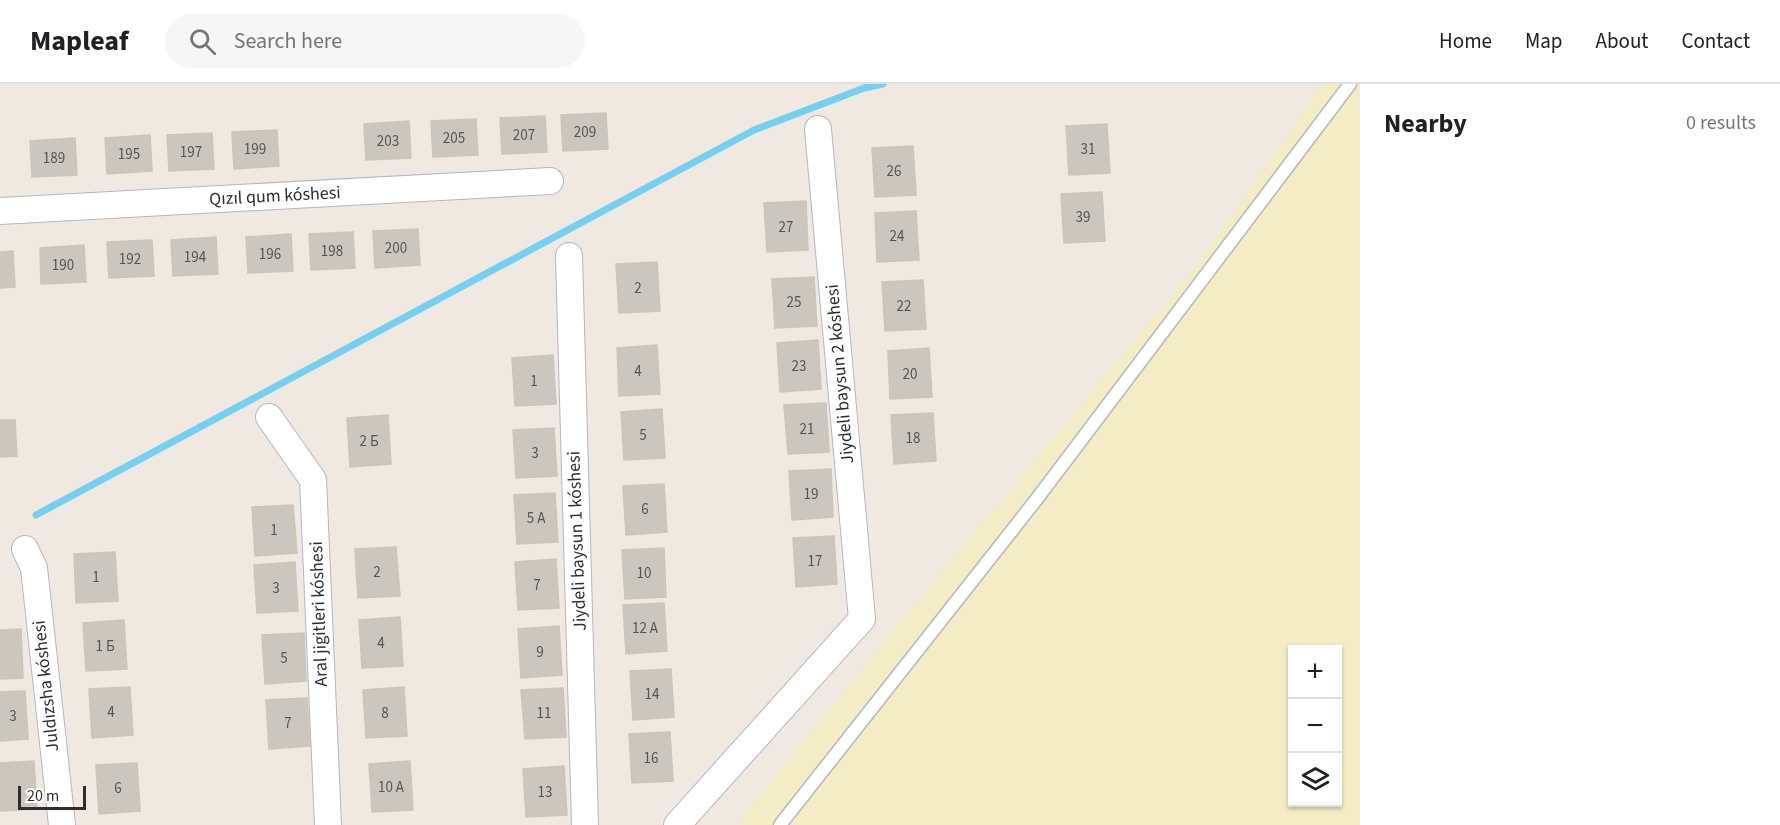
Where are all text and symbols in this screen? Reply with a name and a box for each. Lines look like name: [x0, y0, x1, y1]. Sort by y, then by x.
search box: [165, 14, 585, 68]
text: Mapleaf: [30, 21, 129, 61]
icon: search: [186, 25, 219, 58]
text: Search here: [234, 25, 342, 57]
text: Home: [1439, 26, 1492, 56]
text: Map: [1525, 26, 1563, 56]
text: About: [1596, 26, 1648, 56]
text: Contact: [1681, 26, 1750, 56]
text: Nearby: [1384, 105, 1467, 142]
text: 0 results: [1686, 109, 1756, 137]
house number: 209: [574, 122, 596, 143]
house number: 207: [513, 125, 535, 146]
house number: 205: [443, 128, 465, 149]
house number: 203: [377, 131, 399, 152]
house number: 199: [244, 139, 266, 160]
house number: 31: [1081, 139, 1095, 160]
house number: 197: [180, 142, 202, 163]
house number: 195: [118, 144, 140, 165]
house number: 189: [43, 148, 65, 169]
house number: 26: [887, 161, 901, 182]
street label: Qızıl qum kóshesi: [209, 180, 341, 212]
house number: 39: [1076, 207, 1090, 228]
house number: 27: [779, 217, 793, 238]
house number: 24: [890, 226, 905, 247]
house number: 200: [385, 238, 407, 259]
house number: 198: [321, 241, 343, 262]
house number: 196: [259, 244, 281, 265]
house number: 194: [184, 247, 207, 268]
house number: 192: [119, 249, 141, 270]
house number: 190: [52, 255, 74, 276]
house number: 2: [634, 278, 642, 299]
street label: Jiydeli baysun 2 kóshesi: [820, 283, 860, 465]
house number: 25: [787, 292, 801, 313]
house number: 22: [897, 296, 911, 317]
house number: 23: [792, 356, 806, 377]
house number: 4: [634, 361, 642, 382]
house number: 20: [903, 364, 917, 385]
house number: 1: [530, 371, 538, 392]
house number: 21: [800, 419, 814, 440]
house number: 5: [639, 425, 647, 446]
house number: 18: [906, 428, 920, 449]
house number: 2 Б: [359, 431, 379, 452]
house number: 3: [531, 443, 539, 464]
street label: Jiydeli baysun 1 kóshesi: [561, 451, 593, 631]
house number: 19: [804, 484, 818, 505]
house number: 6: [641, 499, 649, 520]
house number: 5 А: [527, 508, 546, 529]
house number: 1: [270, 520, 278, 541]
street label: Aral jigitleri kóshesi: [304, 541, 334, 687]
house number: 17: [808, 551, 822, 572]
house number: 2: [373, 562, 381, 583]
house number: 10: [637, 563, 651, 584]
house number: 1: [92, 567, 100, 588]
house number: 7: [533, 575, 541, 596]
house number: 3: [272, 578, 280, 599]
house number: 12 А: [632, 618, 659, 639]
street label: Juldızsha kóshesi: [27, 619, 65, 753]
house number: 4: [377, 633, 385, 654]
house number: 1 Б: [95, 636, 115, 657]
house number: 9: [536, 642, 544, 663]
map controls: [1288, 645, 1342, 807]
button: +: [1288, 645, 1342, 699]
house number: 5: [280, 648, 288, 669]
house number: 14: [645, 684, 660, 705]
button: −: [1288, 699, 1342, 753]
house number: 4: [107, 702, 115, 723]
house number: 8: [381, 703, 389, 724]
house number: 11: [537, 703, 551, 724]
house number: 3: [9, 706, 17, 727]
house number: 7: [284, 713, 292, 734]
house number: 16: [644, 748, 658, 769]
button: layers: [1288, 753, 1342, 807]
house number: 10 А: [378, 777, 405, 798]
house number: 6: [114, 778, 122, 799]
house number: 13: [538, 782, 552, 803]
scale bar: [18, 783, 86, 810]
text: 20 m: [27, 785, 59, 807]

